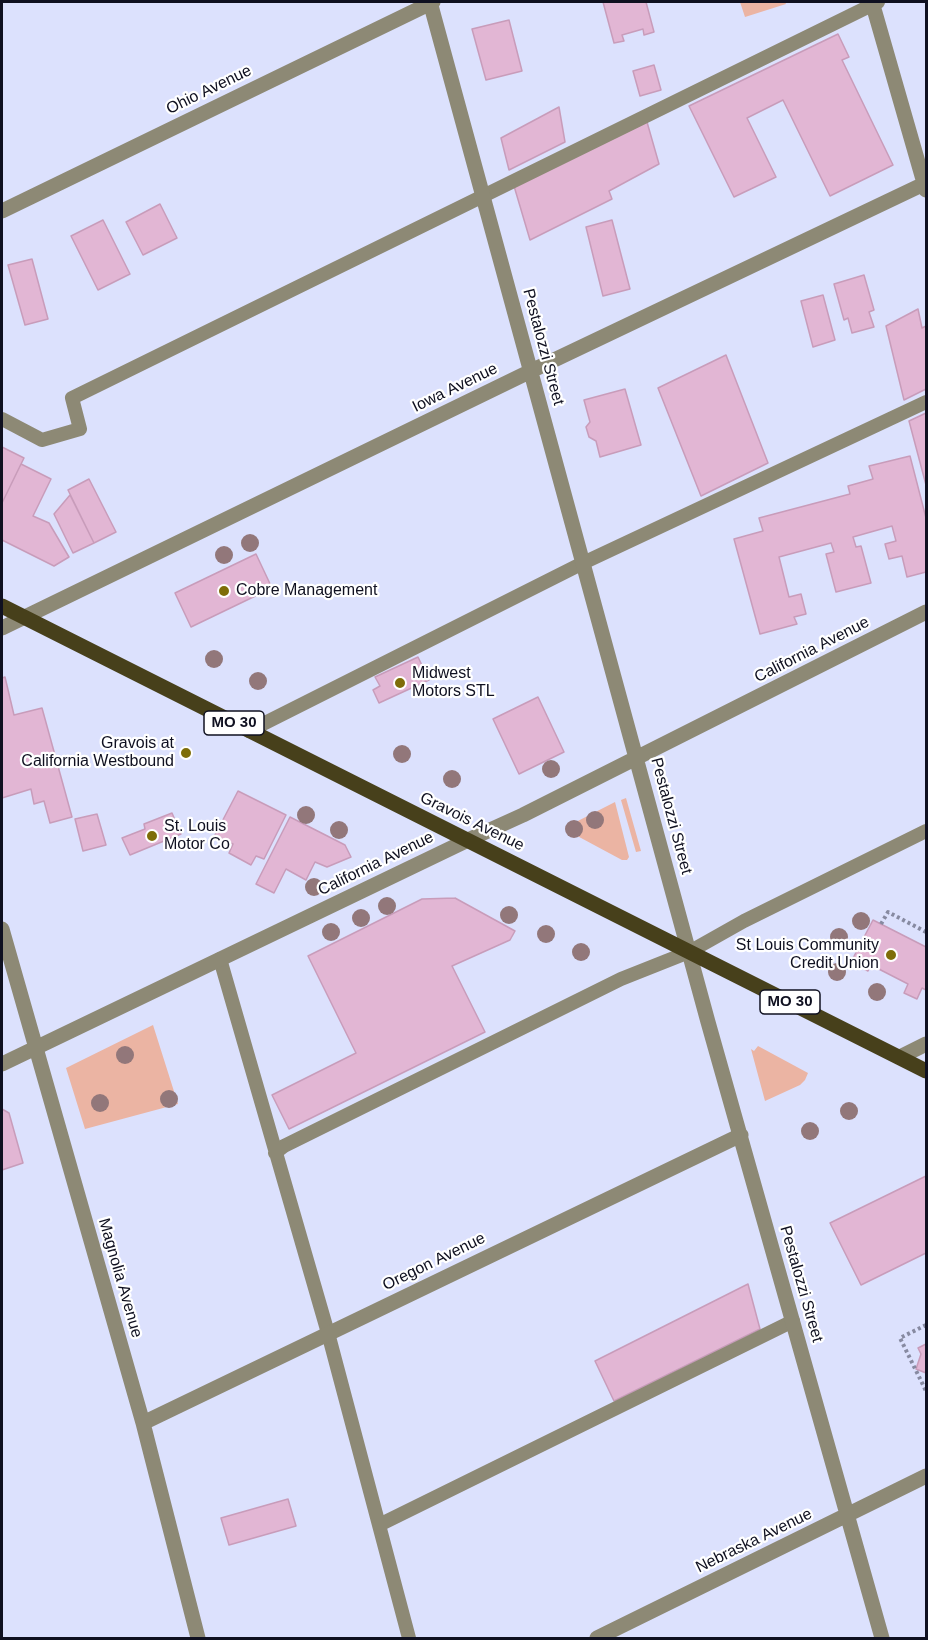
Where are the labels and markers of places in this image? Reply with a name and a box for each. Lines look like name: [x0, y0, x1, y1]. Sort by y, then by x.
place label: Cobre Management: [236, 581, 377, 601]
marker: Cobre Management: [217, 584, 231, 598]
place label: Midwest Motors STL: [412, 664, 495, 702]
marker: Midwest Motors STL: [393, 676, 407, 690]
place label: Gravois at California Westbound: [21, 734, 174, 772]
marker: Gravois at California Westbound: [179, 746, 193, 760]
place label: St. Louis Motor Co: [164, 817, 230, 855]
marker: St. Louis Motor Co: [145, 829, 159, 843]
place label: St Louis Community Credit Union: [736, 936, 879, 974]
marker: St Louis Community Credit Union: [884, 948, 898, 962]

